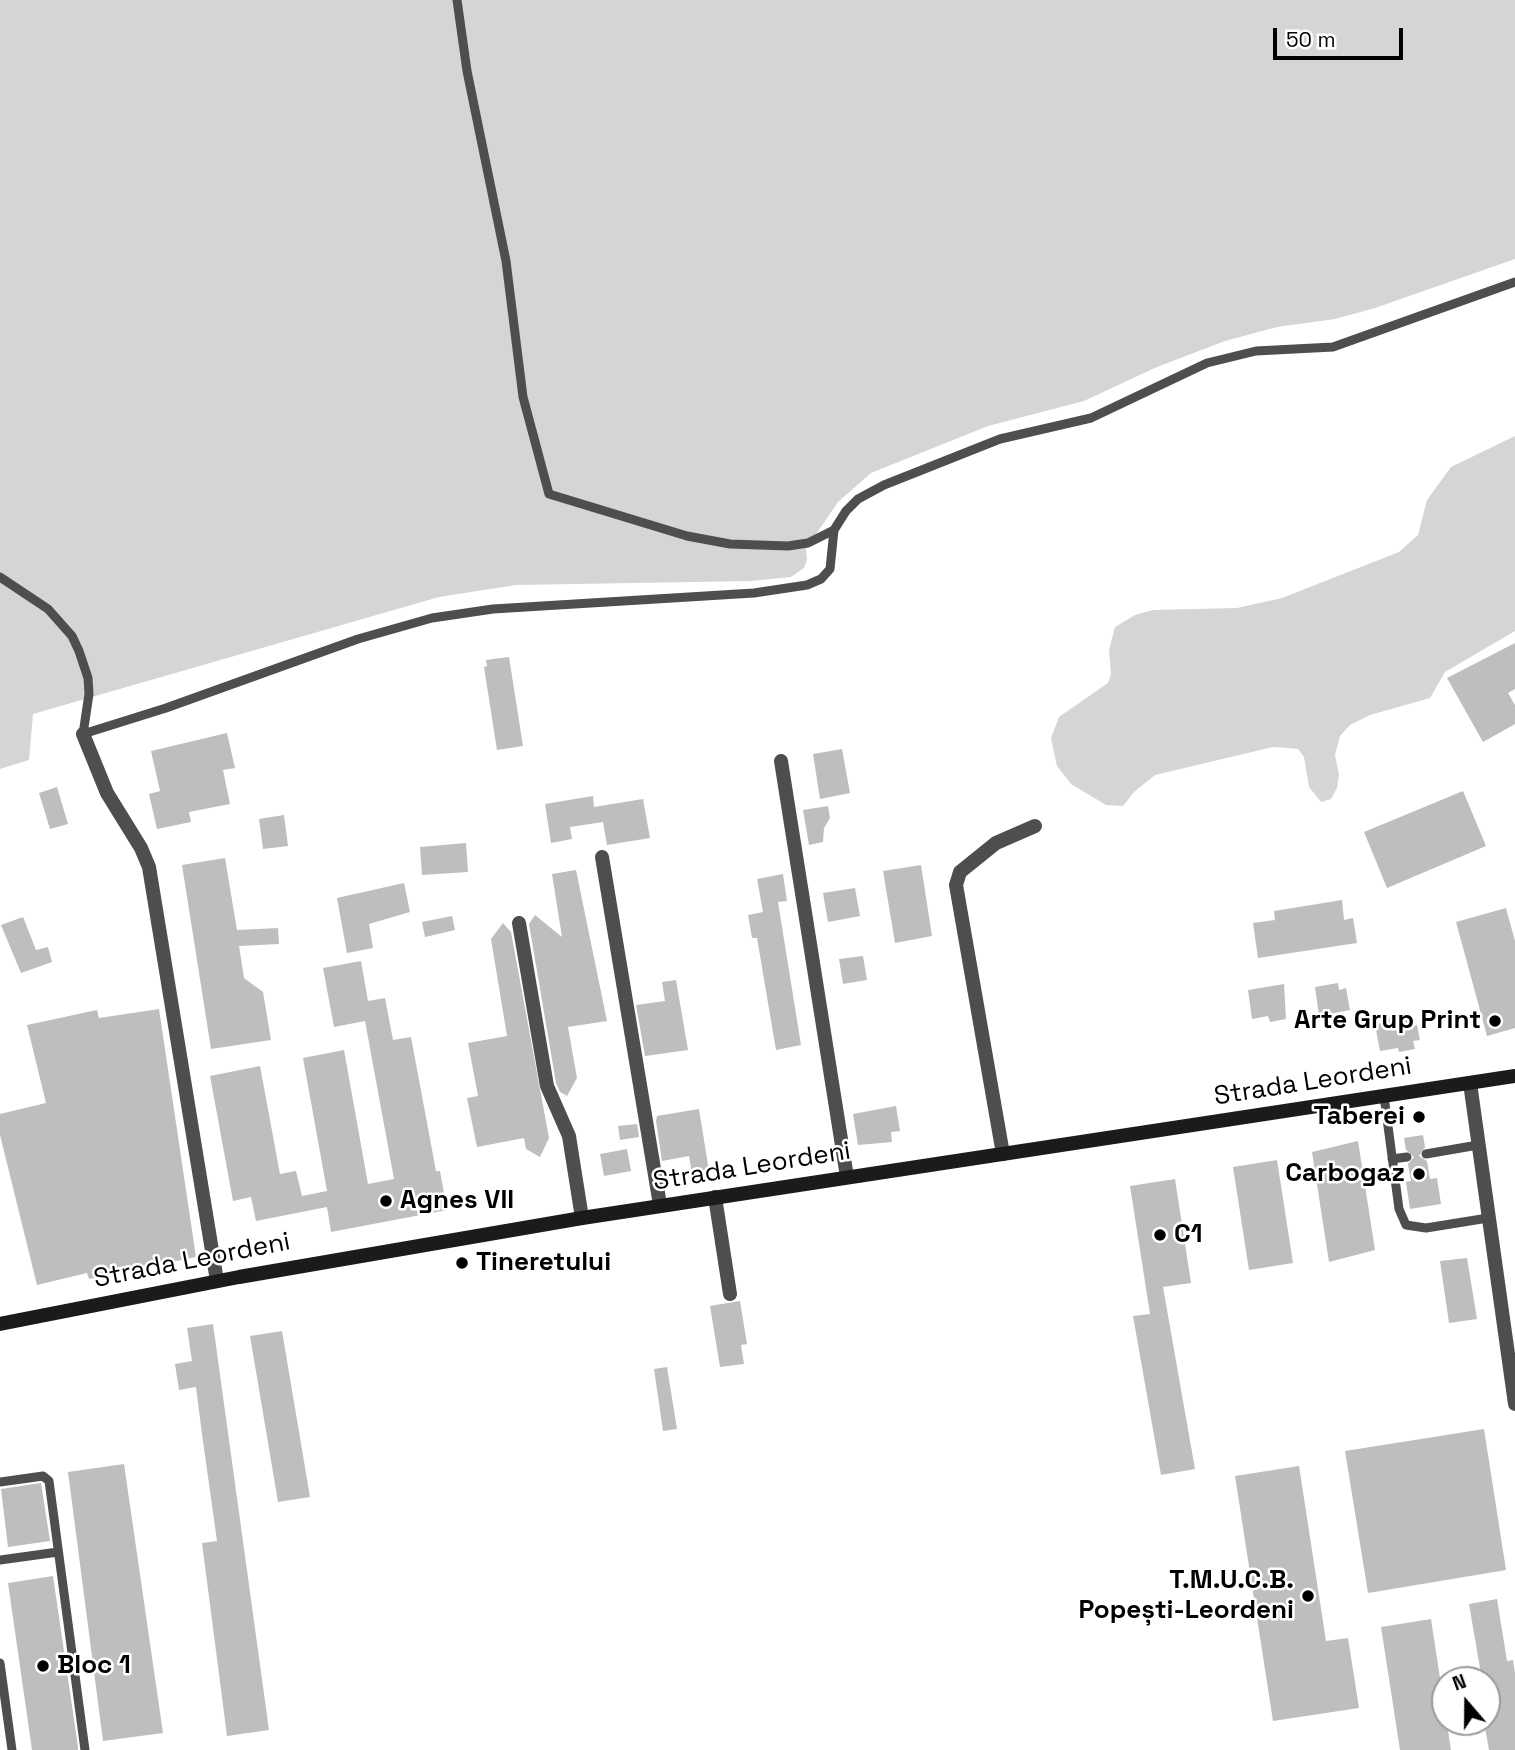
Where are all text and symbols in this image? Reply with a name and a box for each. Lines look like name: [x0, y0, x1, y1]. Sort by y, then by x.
scale bar: [1277, 14, 1406, 58]
text: 50 m: [1286, 26, 1336, 53]
place label: Arte Grup Print: [1294, 1005, 1481, 1037]
marker: Arte Grup Print: [1487, 1013, 1503, 1029]
street label: Strada Leordeni: [1212, 1051, 1414, 1113]
place label: Taberei: [1314, 1101, 1405, 1133]
marker: Taberei: [1411, 1109, 1427, 1125]
street label: Strada Leordeni: [651, 1136, 853, 1198]
place label: Carbogaz: [1285, 1158, 1405, 1190]
marker: Carbogaz: [1411, 1166, 1427, 1182]
place label: Agnes VII: [400, 1185, 514, 1217]
marker: Agnes VII: [378, 1193, 394, 1209]
place label: C1: [1174, 1219, 1202, 1251]
street label: Strada Leordeni: [91, 1227, 293, 1295]
marker: C1: [1152, 1227, 1168, 1243]
place label: Tineretului: [476, 1247, 611, 1279]
marker: Tineretului: [454, 1255, 470, 1271]
place label: T.M.U.C.B. Popești-Leordeni: [1078, 1565, 1294, 1626]
marker: T.M.U.C.B. Popești-Leordeni: [1300, 1588, 1316, 1604]
place label: Bloc 1: [57, 1650, 131, 1682]
marker: Bloc 1: [35, 1658, 51, 1674]
north arrow: [1431, 1666, 1501, 1736]
text: N: [1449, 1669, 1470, 1697]

